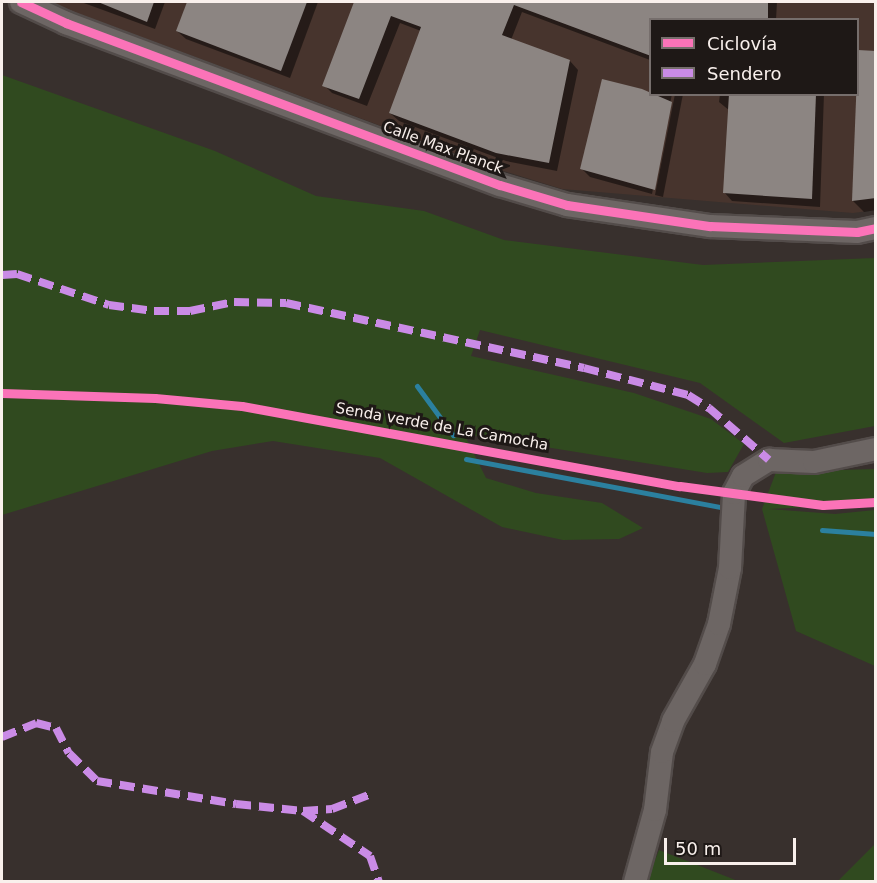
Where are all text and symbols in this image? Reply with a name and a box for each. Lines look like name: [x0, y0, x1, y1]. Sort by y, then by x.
legend: [649, 18, 859, 96]
text: Ciclovía: [707, 33, 777, 54]
text: Sendero: [707, 63, 781, 84]
street label: Calle Max Planck: [380, 118, 506, 178]
street label: Senda verde de La Camocha: [334, 399, 550, 455]
scale bar: [667, 826, 799, 864]
text: 50 m: [675, 838, 721, 859]

